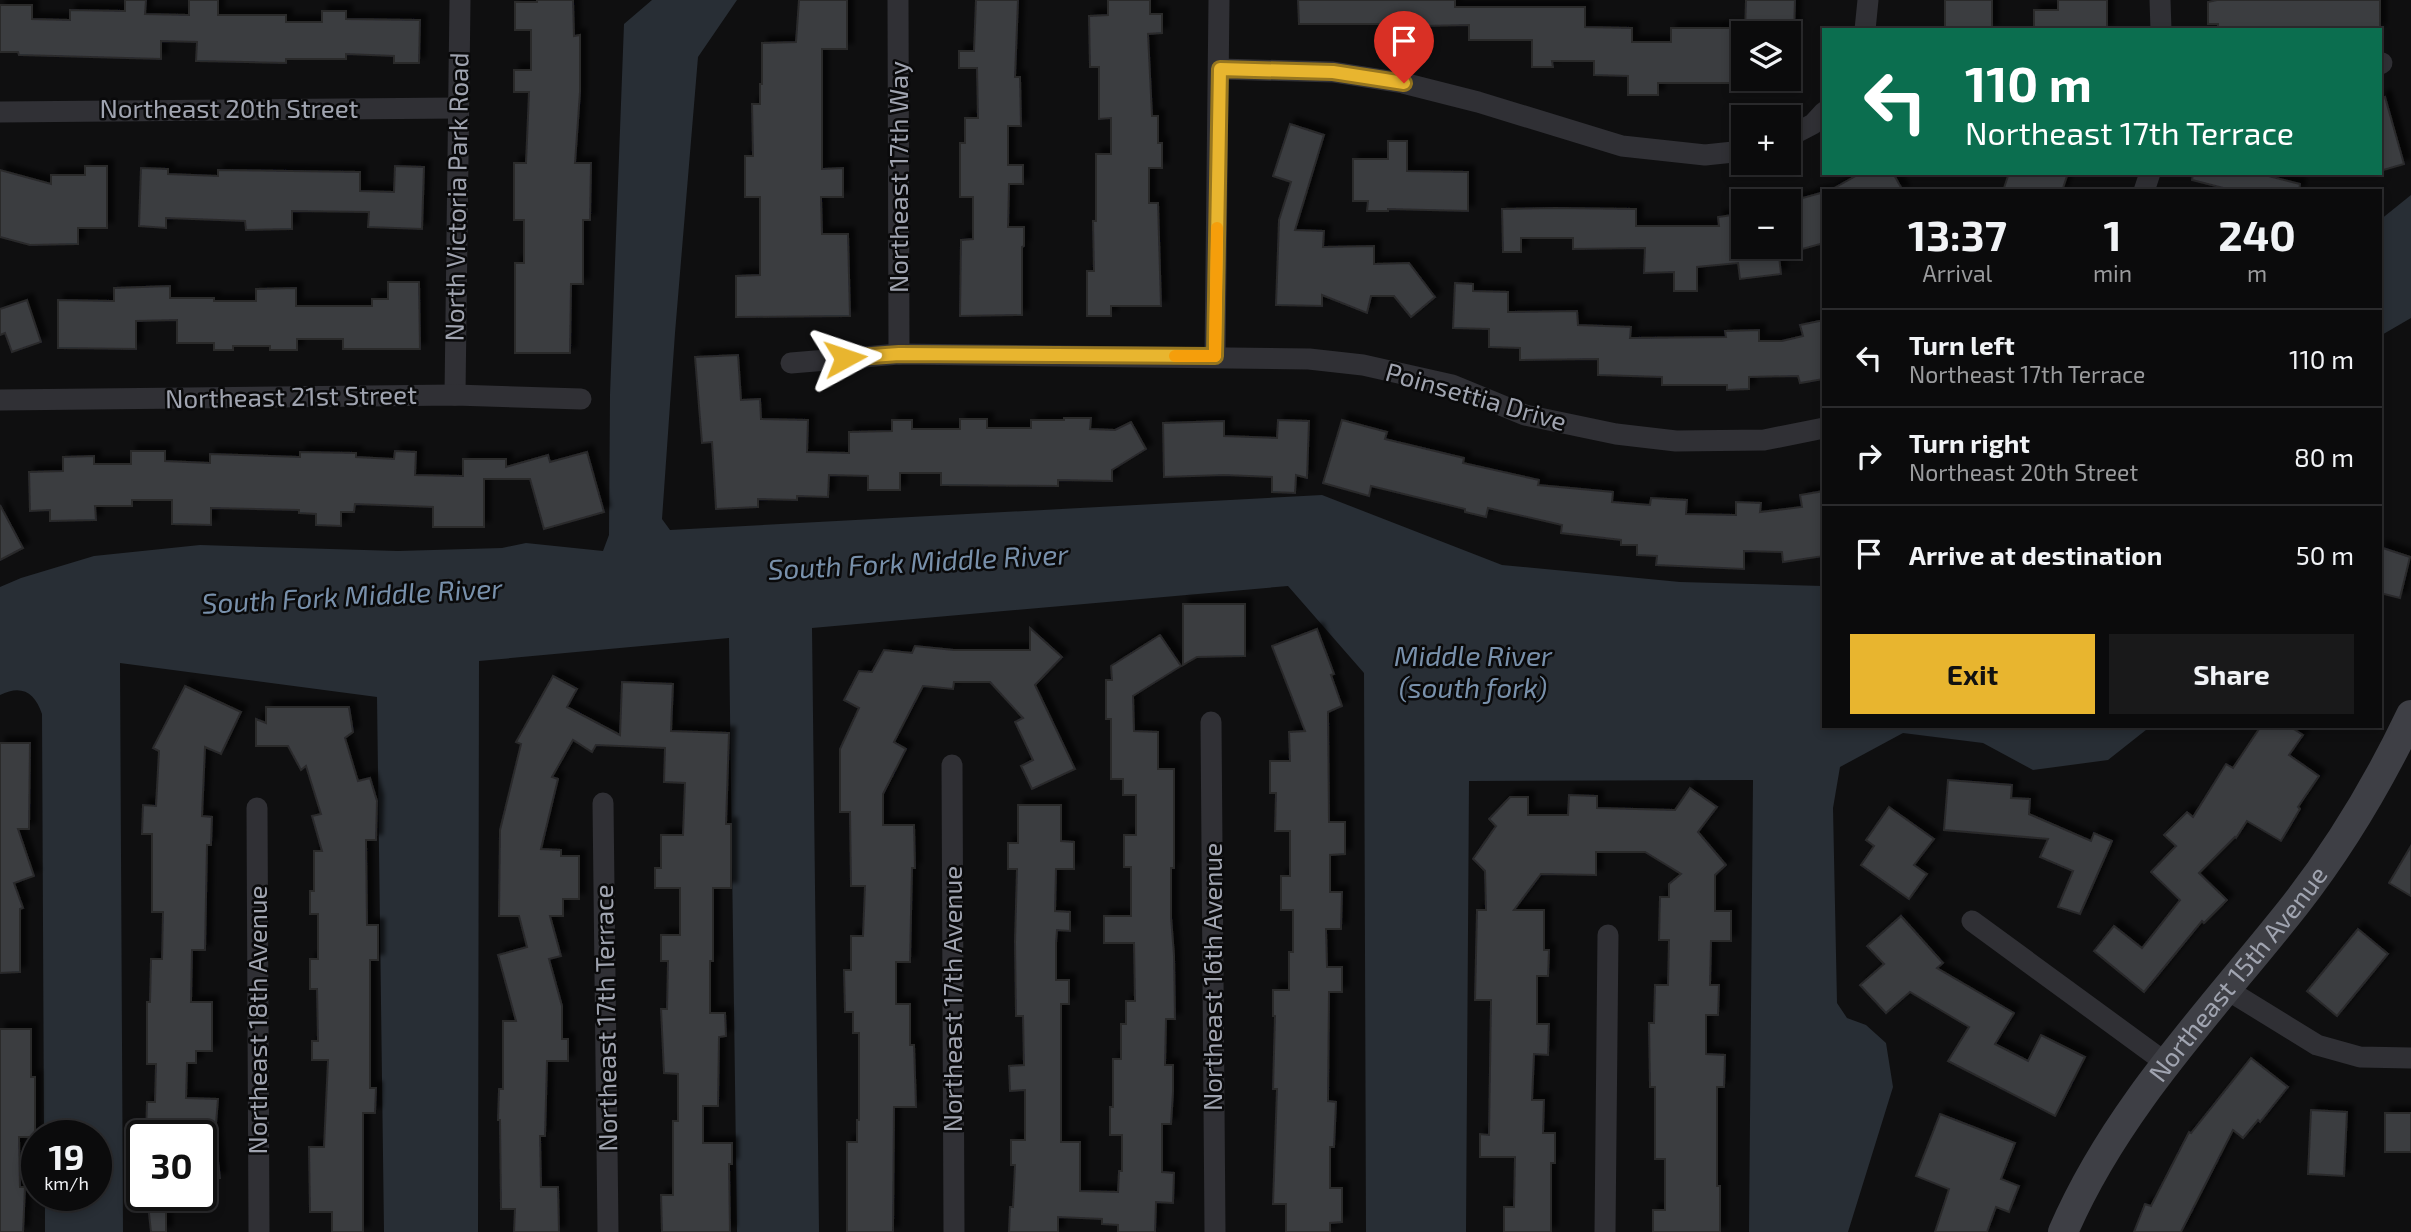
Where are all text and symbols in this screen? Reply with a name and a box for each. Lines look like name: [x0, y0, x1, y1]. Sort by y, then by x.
pin: [1374, 11, 1434, 83]
map controls: [1731, 21, 1801, 259]
button: layers: [1731, 21, 1801, 91]
icon: arrive: [1385, 22, 1423, 60]
street label: North Victoria Park Road: [437, 52, 474, 342]
text: 110 m: [1965, 53, 2092, 112]
icon: left: [1850, 56, 1941, 147]
street label: Northeast 17th Way: [882, 61, 913, 293]
street label: Northeast 20th Street: [99, 92, 359, 123]
button: +: [1731, 105, 1801, 175]
text: Northeast 17th Terrace: [1965, 113, 2294, 151]
button: −: [1731, 189, 1801, 259]
text: 13:37: [1908, 209, 2007, 259]
text: 1: [2103, 209, 2122, 259]
text: 240: [2218, 209, 2296, 259]
text: Arrival: [1922, 259, 1992, 287]
text: min: [2093, 259, 2132, 287]
text: m: [2247, 259, 2267, 287]
position arrow: [808, 321, 882, 395]
text: Turn left: [1909, 329, 2015, 360]
icon: left: [1850, 339, 1888, 377]
text: 110 m: [2289, 343, 2354, 374]
street label: Poinsettia Drive: [1382, 355, 1570, 436]
text: Northeast 17th Terrace: [1909, 360, 2145, 388]
street label: Northeast 21st Street: [165, 378, 417, 413]
text: Turn right: [1909, 427, 2030, 458]
icon: right: [1850, 437, 1888, 475]
text: 80 m: [2294, 441, 2354, 472]
text: Northeast 20th Street: [1909, 458, 2138, 486]
icon: arrive: [1850, 535, 1888, 573]
water label: South Fork Middle River: [767, 536, 1070, 586]
text: Arrive at destination: [1909, 539, 2162, 570]
text: 50 m: [2296, 539, 2354, 570]
water label: South Fork Middle River: [201, 570, 504, 620]
button: Exit: [1850, 634, 2095, 714]
button: Share: [2109, 634, 2354, 714]
water label: Middle River (south fork): [1394, 638, 1553, 704]
street label: Northeast 16th Avenue: [1196, 843, 1227, 1111]
street label: Northeast 15th Avenue: [2141, 859, 2333, 1087]
street label: Northeast 17th Avenue: [936, 866, 967, 1132]
street label: Northeast 17th Terrace: [587, 884, 622, 1152]
street label: Northeast 18th Avenue: [241, 885, 272, 1155]
speed limit sign: 30: [126, 1120, 217, 1211]
text: 19: [49, 1135, 84, 1177]
text: km/h: [44, 1172, 89, 1194]

